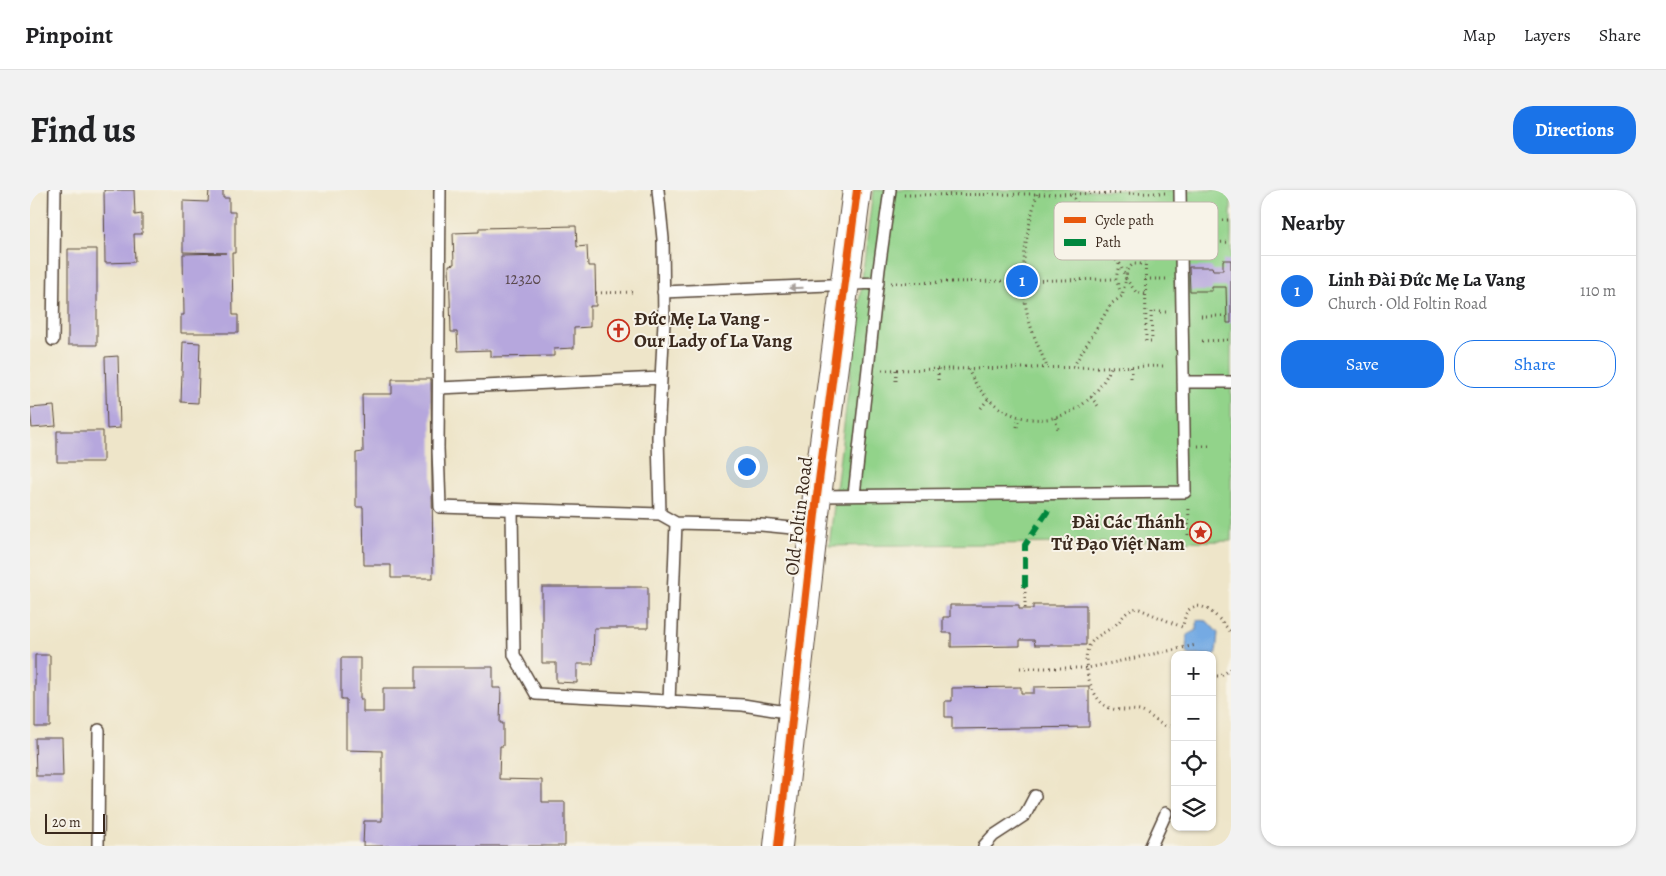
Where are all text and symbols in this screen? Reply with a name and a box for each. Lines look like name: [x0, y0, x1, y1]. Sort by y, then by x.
text: Pinpoint: [25, 19, 113, 51]
text: Map: [1463, 23, 1496, 47]
text: Layers: [1524, 23, 1571, 47]
text: Share: [1599, 23, 1641, 47]
text: Find us: [30, 106, 136, 154]
button: Directions: [1513, 106, 1636, 154]
legend: [1054, 202, 1218, 260]
text: Nearby: [1281, 209, 1344, 237]
text: Cycle path: [1095, 211, 1155, 230]
text: Path: [1095, 233, 1122, 252]
pin: 1: [1006, 262, 1038, 300]
text: Linh Đài Đức Mẹ La Vang: [1328, 267, 1525, 293]
house number: 12320: [505, 268, 541, 290]
text: 1: [1294, 280, 1300, 302]
text: 110 m: [1580, 280, 1616, 302]
one-way arrow: [788, 284, 804, 292]
text: Church · Old Foltin Road: [1328, 293, 1487, 315]
place label: Đức Mẹ La Vang - Our Lady of La Vang: [634, 306, 792, 354]
church icon: Đức Mẹ La Vang - Our Lady of La Vang: [606, 318, 630, 342]
button: Save: [1281, 340, 1444, 388]
button: Share: [1454, 340, 1616, 388]
your location: [734, 454, 760, 480]
street label: Old Foltin Road: [779, 454, 819, 577]
place label: Đài Các Thánh Tử Đạo Việt Nam: [1051, 509, 1185, 557]
place icon: Đài Các Thánh Tử Đạo Việt Nam: [1189, 521, 1213, 545]
map controls: [1171, 651, 1216, 831]
button: +: [1171, 651, 1216, 696]
button: −: [1171, 696, 1216, 741]
button: locate: [1171, 741, 1216, 786]
button: layers: [1171, 786, 1216, 831]
scale bar: [45, 811, 105, 834]
text: 20 m: [52, 813, 81, 832]

